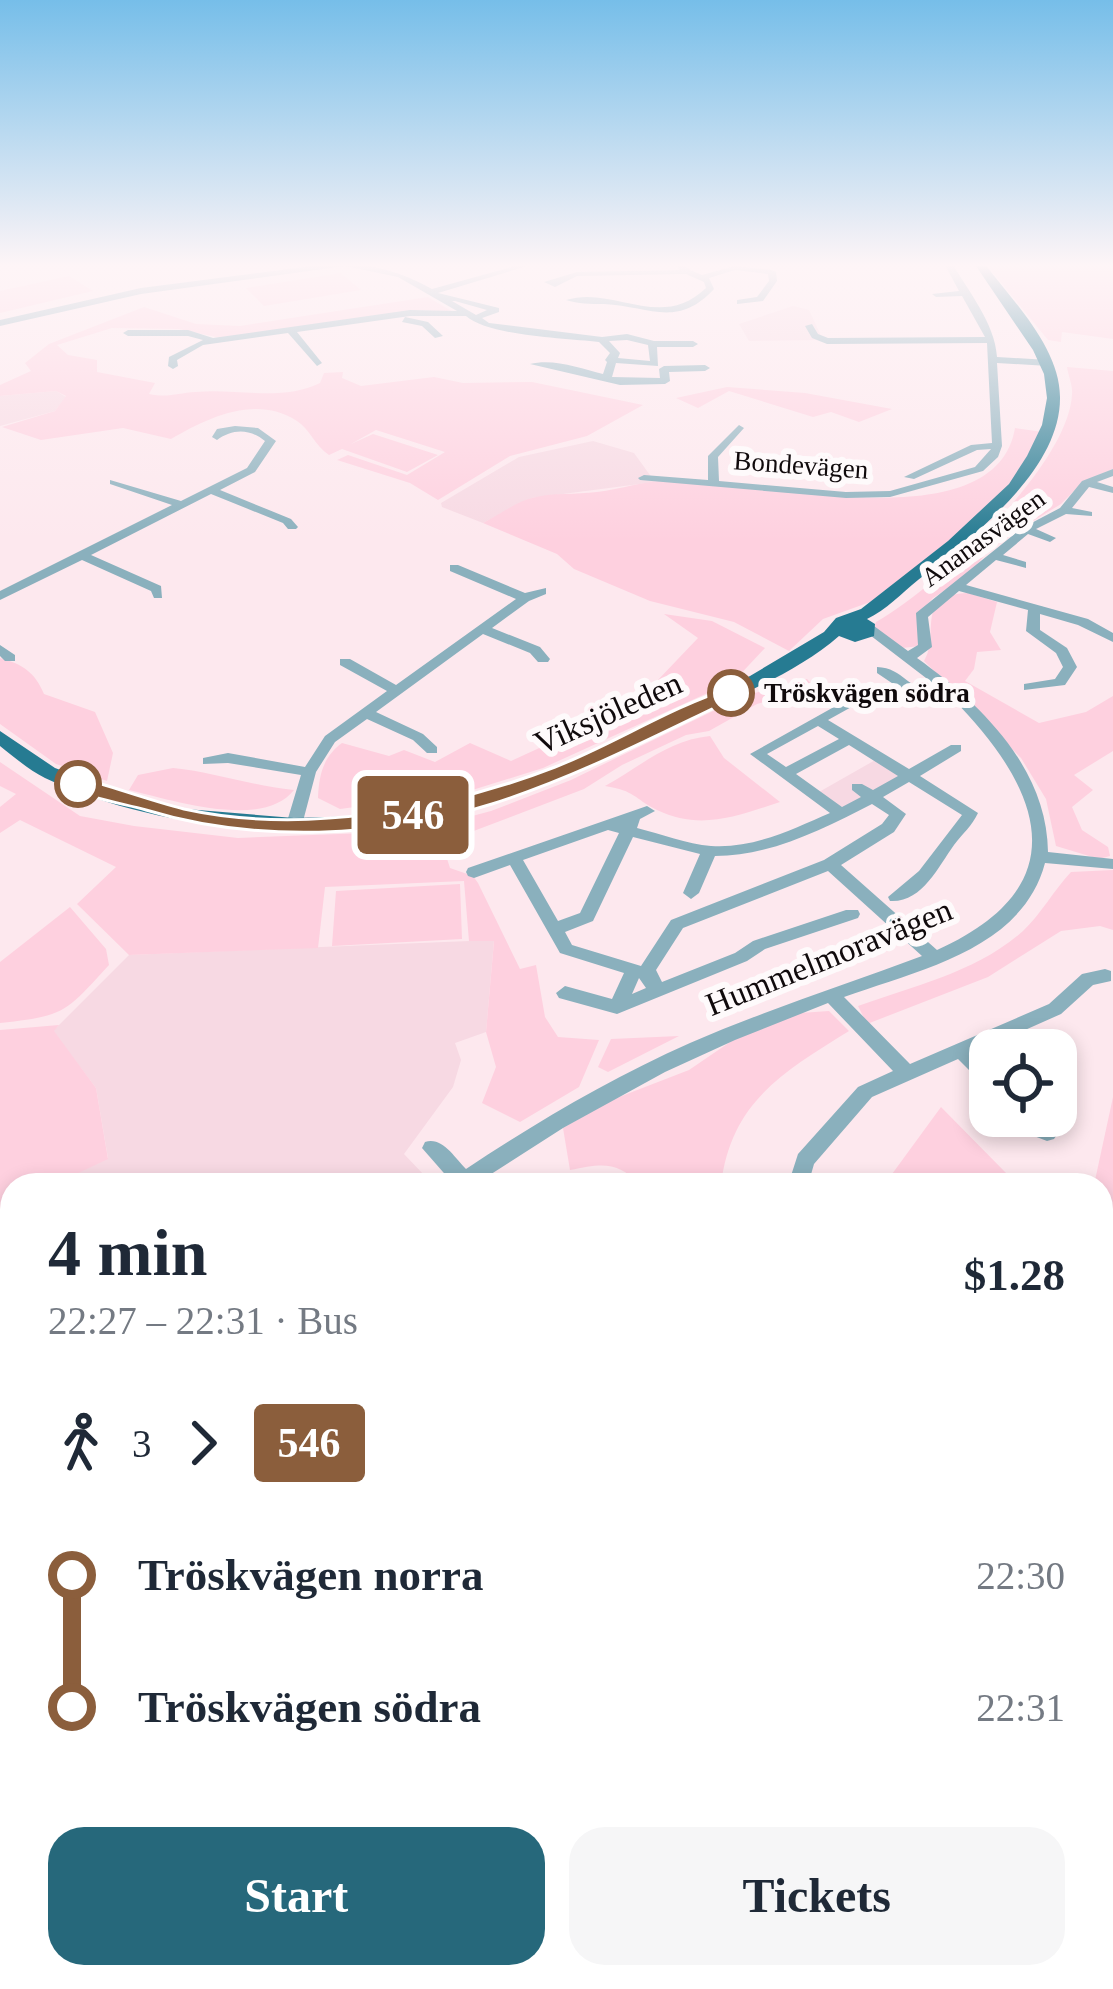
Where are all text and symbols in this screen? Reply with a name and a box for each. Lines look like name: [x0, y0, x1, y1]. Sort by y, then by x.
street label: Bondevägen: [733, 445, 870, 485]
street label: Ananasvägen: [915, 483, 1051, 593]
street label: Viksjöleden: [529, 665, 687, 761]
marker: Tröskvägen södra: [709, 671, 753, 715]
place label: Tröskvägen södra: [764, 678, 970, 708]
unlabelled marker: [56, 762, 100, 806]
line badge: 546: [344, 776, 482, 854]
text: 546: [382, 792, 445, 838]
street label: Hummelmoravägen: [701, 891, 957, 1023]
map controls: [969, 1029, 1077, 1137]
button: locate: [969, 1029, 1077, 1137]
text: 4 min: [48, 1216, 208, 1289]
text: $1.28: [964, 1250, 1065, 1300]
text: 22:27 – 22:31 · Bus: [48, 1299, 358, 1342]
icon: walk: [48, 1410, 114, 1476]
icon: forward: [170, 1410, 236, 1476]
text: 546: [278, 1420, 341, 1466]
text: 3: [132, 1422, 152, 1465]
text: Tröskvägen norra: [138, 1550, 483, 1600]
text: 22:30: [976, 1554, 1065, 1597]
text: Tröskvägen södra: [138, 1682, 481, 1732]
text: 22:31: [976, 1686, 1065, 1729]
button: Start: [48, 1827, 545, 1965]
button: Tickets: [569, 1827, 1065, 1965]

